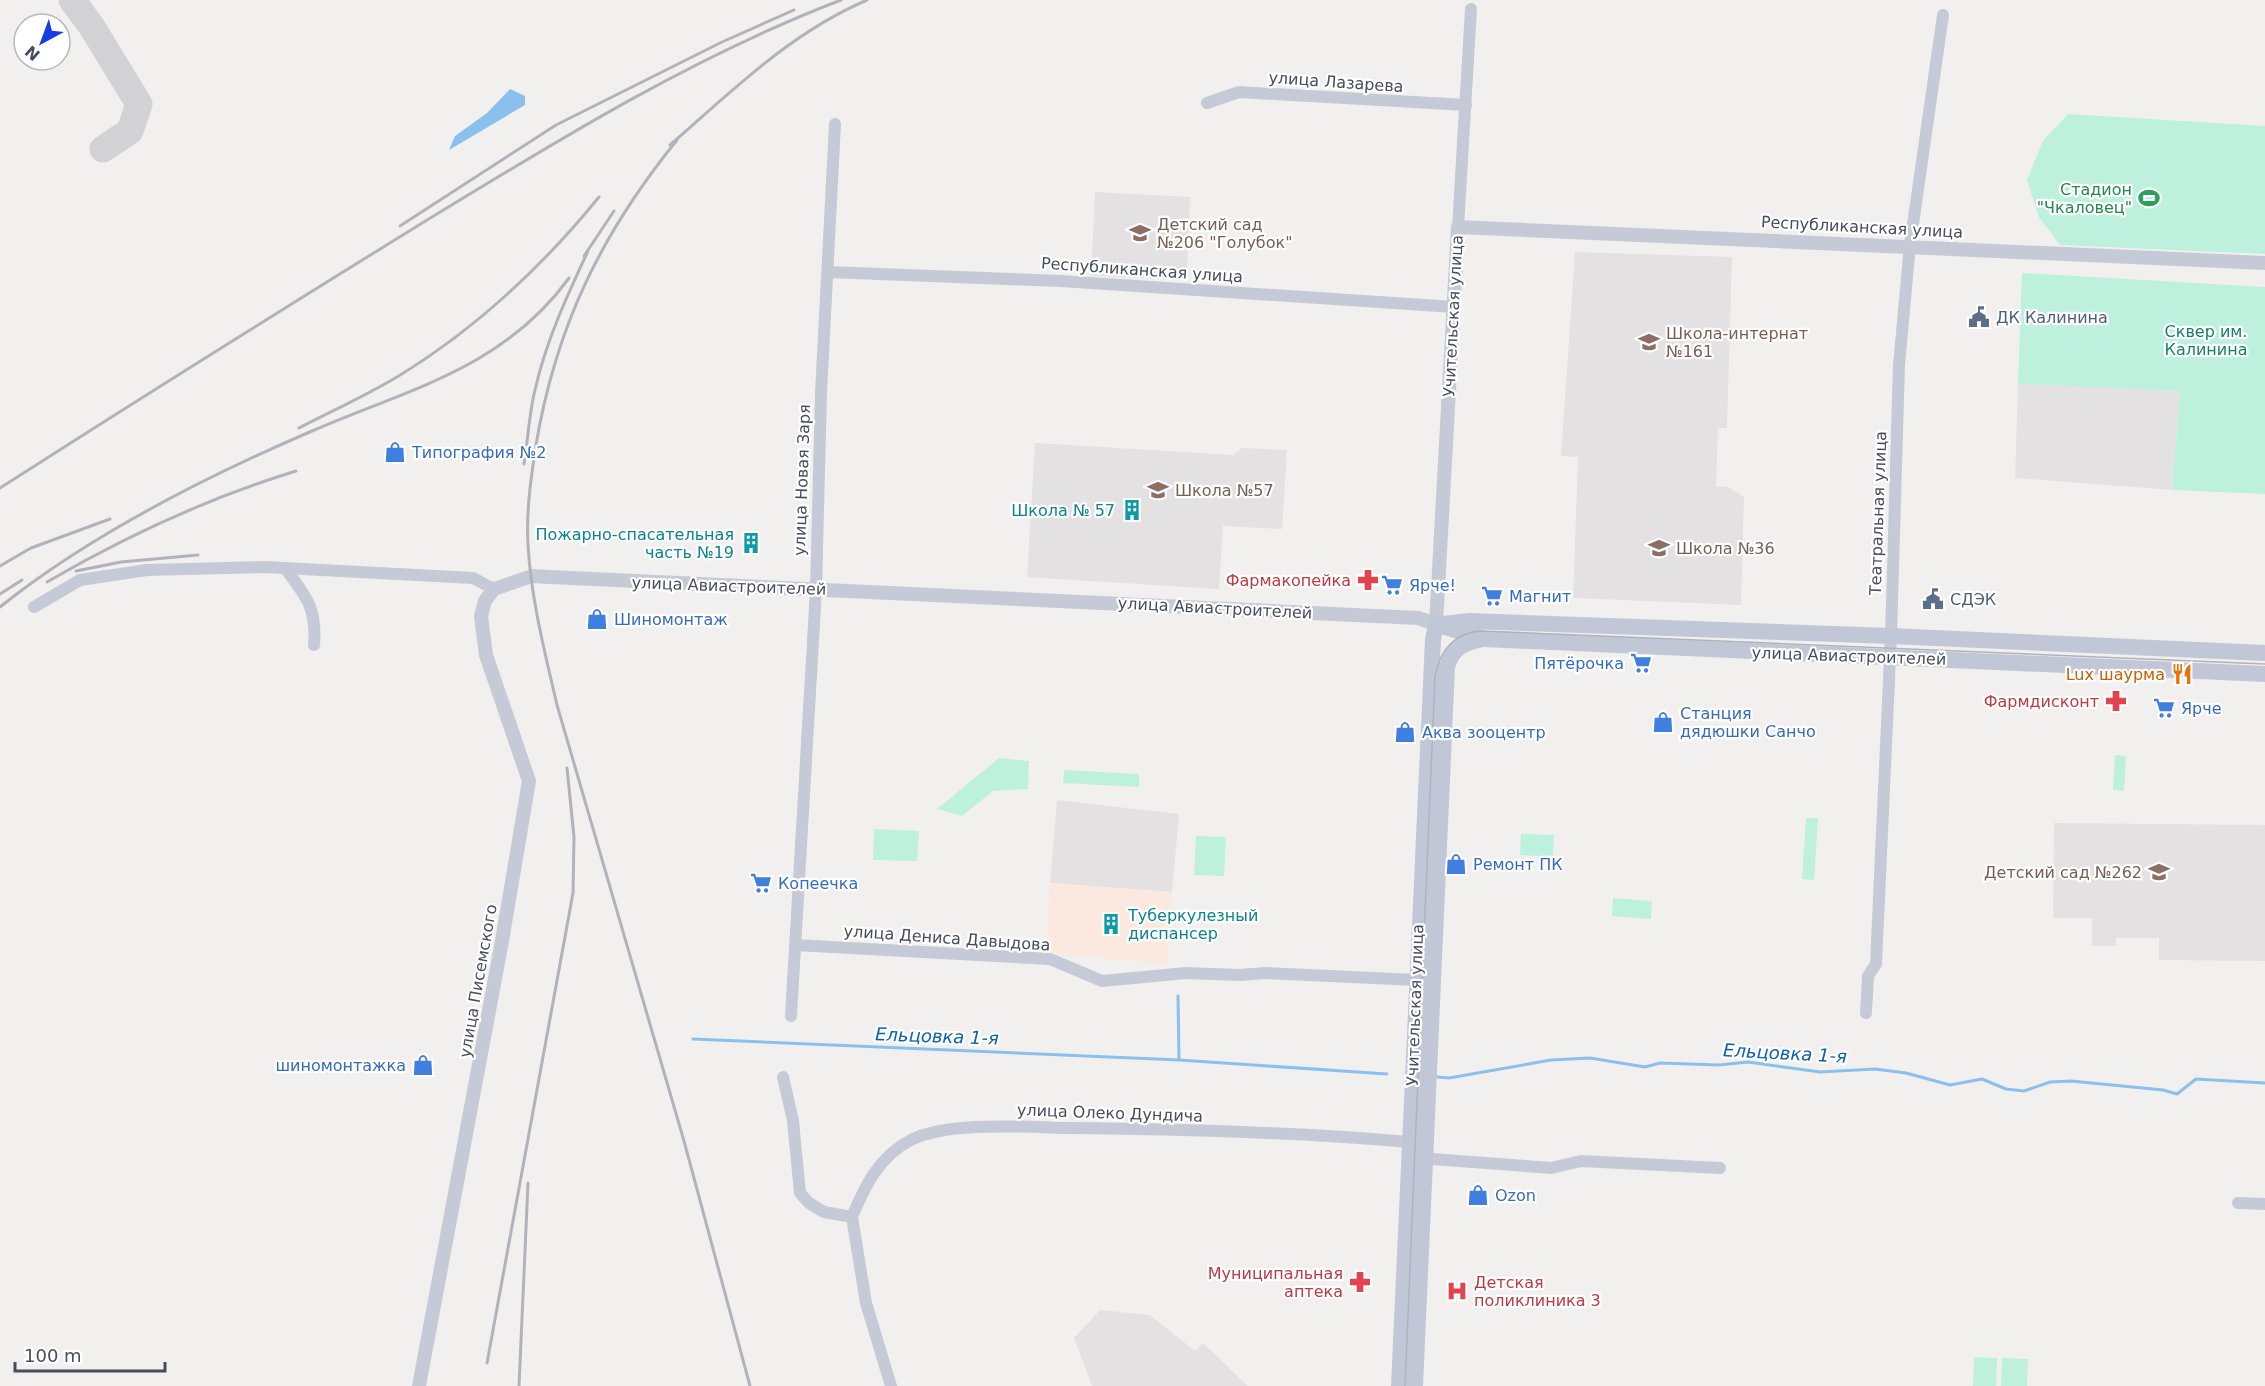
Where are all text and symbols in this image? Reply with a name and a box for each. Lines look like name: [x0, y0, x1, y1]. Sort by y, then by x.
north arrow: [12, 12, 72, 72]
text: N: [21, 41, 44, 65]
street label: улица Лазарева: [1268, 68, 1404, 96]
place label: Стадион "Чкаловец": [2037, 180, 2132, 217]
sports icon: Стадион "Чкаловец": [2137, 186, 2161, 210]
street label: Республиканская улица: [1760, 212, 1964, 242]
place label: Детский сад №206 "Голубок": [1157, 215, 1293, 252]
school or university icon: Детский сад №206 "Голубок": [1128, 221, 1152, 245]
street label: Учительская улица: [1439, 235, 1467, 397]
street label: Республиканская улица: [1040, 253, 1244, 287]
public building icon: ДК Калинина: [1967, 305, 1991, 329]
place label: ДК Калинина: [1996, 308, 2108, 327]
park label: Сквер им. Калинина: [2165, 322, 2247, 359]
place label: Школа-интернат №161: [1666, 324, 1808, 361]
school or university icon: Школа-интернат №161: [1637, 330, 1661, 354]
street label: улица Новая Заря: [790, 404, 814, 556]
street label: Театральная улица: [1866, 431, 1890, 596]
shop icon: Типография №2: [383, 440, 407, 464]
place label: Типография №2: [411, 443, 546, 462]
school or university icon: Школа №57: [1146, 478, 1170, 502]
place label: Школа №57: [1175, 481, 1274, 500]
building icon: Школа № 57: [1120, 498, 1144, 522]
place label: Школа № 57: [1011, 501, 1115, 520]
place label: Пожарно-спасательная часть №19: [535, 525, 734, 562]
building icon: Пожарно-спасательная часть №19: [739, 531, 763, 555]
school or university icon: Школа №36: [1647, 536, 1671, 560]
place label: Школа №36: [1676, 539, 1775, 558]
pharmacy icon: Фармакопейка: [1356, 568, 1380, 592]
place label: Фармакопейка: [1226, 571, 1351, 590]
street label: улица Авиастроителей: [631, 573, 827, 599]
supermarket icon: Ярче!: [1380, 573, 1404, 597]
place label: Ярче!: [1409, 576, 1456, 595]
supermarket icon: Магнит: [1480, 584, 1504, 608]
place label: Магнит: [1509, 587, 1571, 606]
public building icon: СДЭК: [1921, 587, 1945, 611]
place label: СДЭК: [1950, 590, 1997, 609]
street label: улица Авиастроителей: [1117, 593, 1313, 623]
shop icon: Шиномонтаж: [585, 607, 609, 631]
place label: Шиномонтаж: [614, 610, 728, 629]
street label: улица Авиастроителей: [1751, 643, 1947, 669]
supermarket icon: Пятёрочка: [1629, 651, 1653, 675]
place label: Пятёрочка: [1534, 654, 1624, 673]
restaurant icon: Lux шаурма: [2170, 662, 2194, 686]
place label: Lux шаурма: [2066, 665, 2165, 684]
pharmacy icon: Фармдисконт: [2104, 689, 2128, 713]
place label: Фармдисконт: [1984, 692, 2099, 711]
supermarket icon: Ярче: [2152, 696, 2176, 720]
place label: Ярче: [2181, 699, 2222, 718]
place label: Станция дядюшки Санчо: [1680, 704, 1816, 741]
shop icon: Станция дядюшки Санчо: [1651, 710, 1675, 734]
shop icon: Аква зооцентр: [1393, 720, 1417, 744]
place label: Аква зооцентр: [1422, 723, 1546, 742]
shop icon: Ремонт ПК: [1444, 852, 1468, 876]
place label: Ремонт ПК: [1473, 855, 1563, 874]
school or university icon: Детский сад №262: [2147, 860, 2171, 884]
place label: Детский сад №262: [1984, 863, 2142, 882]
supermarket icon: Копеечка: [749, 871, 773, 895]
place label: Копеечка: [778, 874, 858, 893]
street label: улица Писемского: [455, 903, 501, 1059]
place label: Туберкулезный диспансер: [1127, 906, 1258, 943]
building icon: Туберкулезный диспансер: [1099, 912, 1123, 936]
street label: улица Дениса Давыдова: [843, 921, 1051, 955]
street label: Учительская улица: [1403, 924, 1427, 1086]
water label: Ельцовка 1-я: [875, 1023, 999, 1049]
water label: Ельцовка 1-я: [1723, 1039, 1848, 1067]
shop icon: шиномонтажка: [411, 1053, 435, 1077]
place label: шиномонтажка: [275, 1056, 406, 1075]
street label: улица Олеко Дундича: [1017, 1100, 1203, 1126]
shop icon: Ozon: [1466, 1183, 1490, 1207]
place label: Ozon: [1495, 1186, 1536, 1205]
place label: Муниципальная аптека: [1208, 1264, 1343, 1301]
pharmacy icon: Муниципальная аптека: [1348, 1270, 1372, 1294]
place label: Детская поликлиника 3: [1474, 1273, 1601, 1310]
hospital icon: Детская поликлиника 3: [1445, 1279, 1469, 1303]
scale bar: [15, 1335, 165, 1373]
text: 100 m: [24, 1345, 82, 1366]

